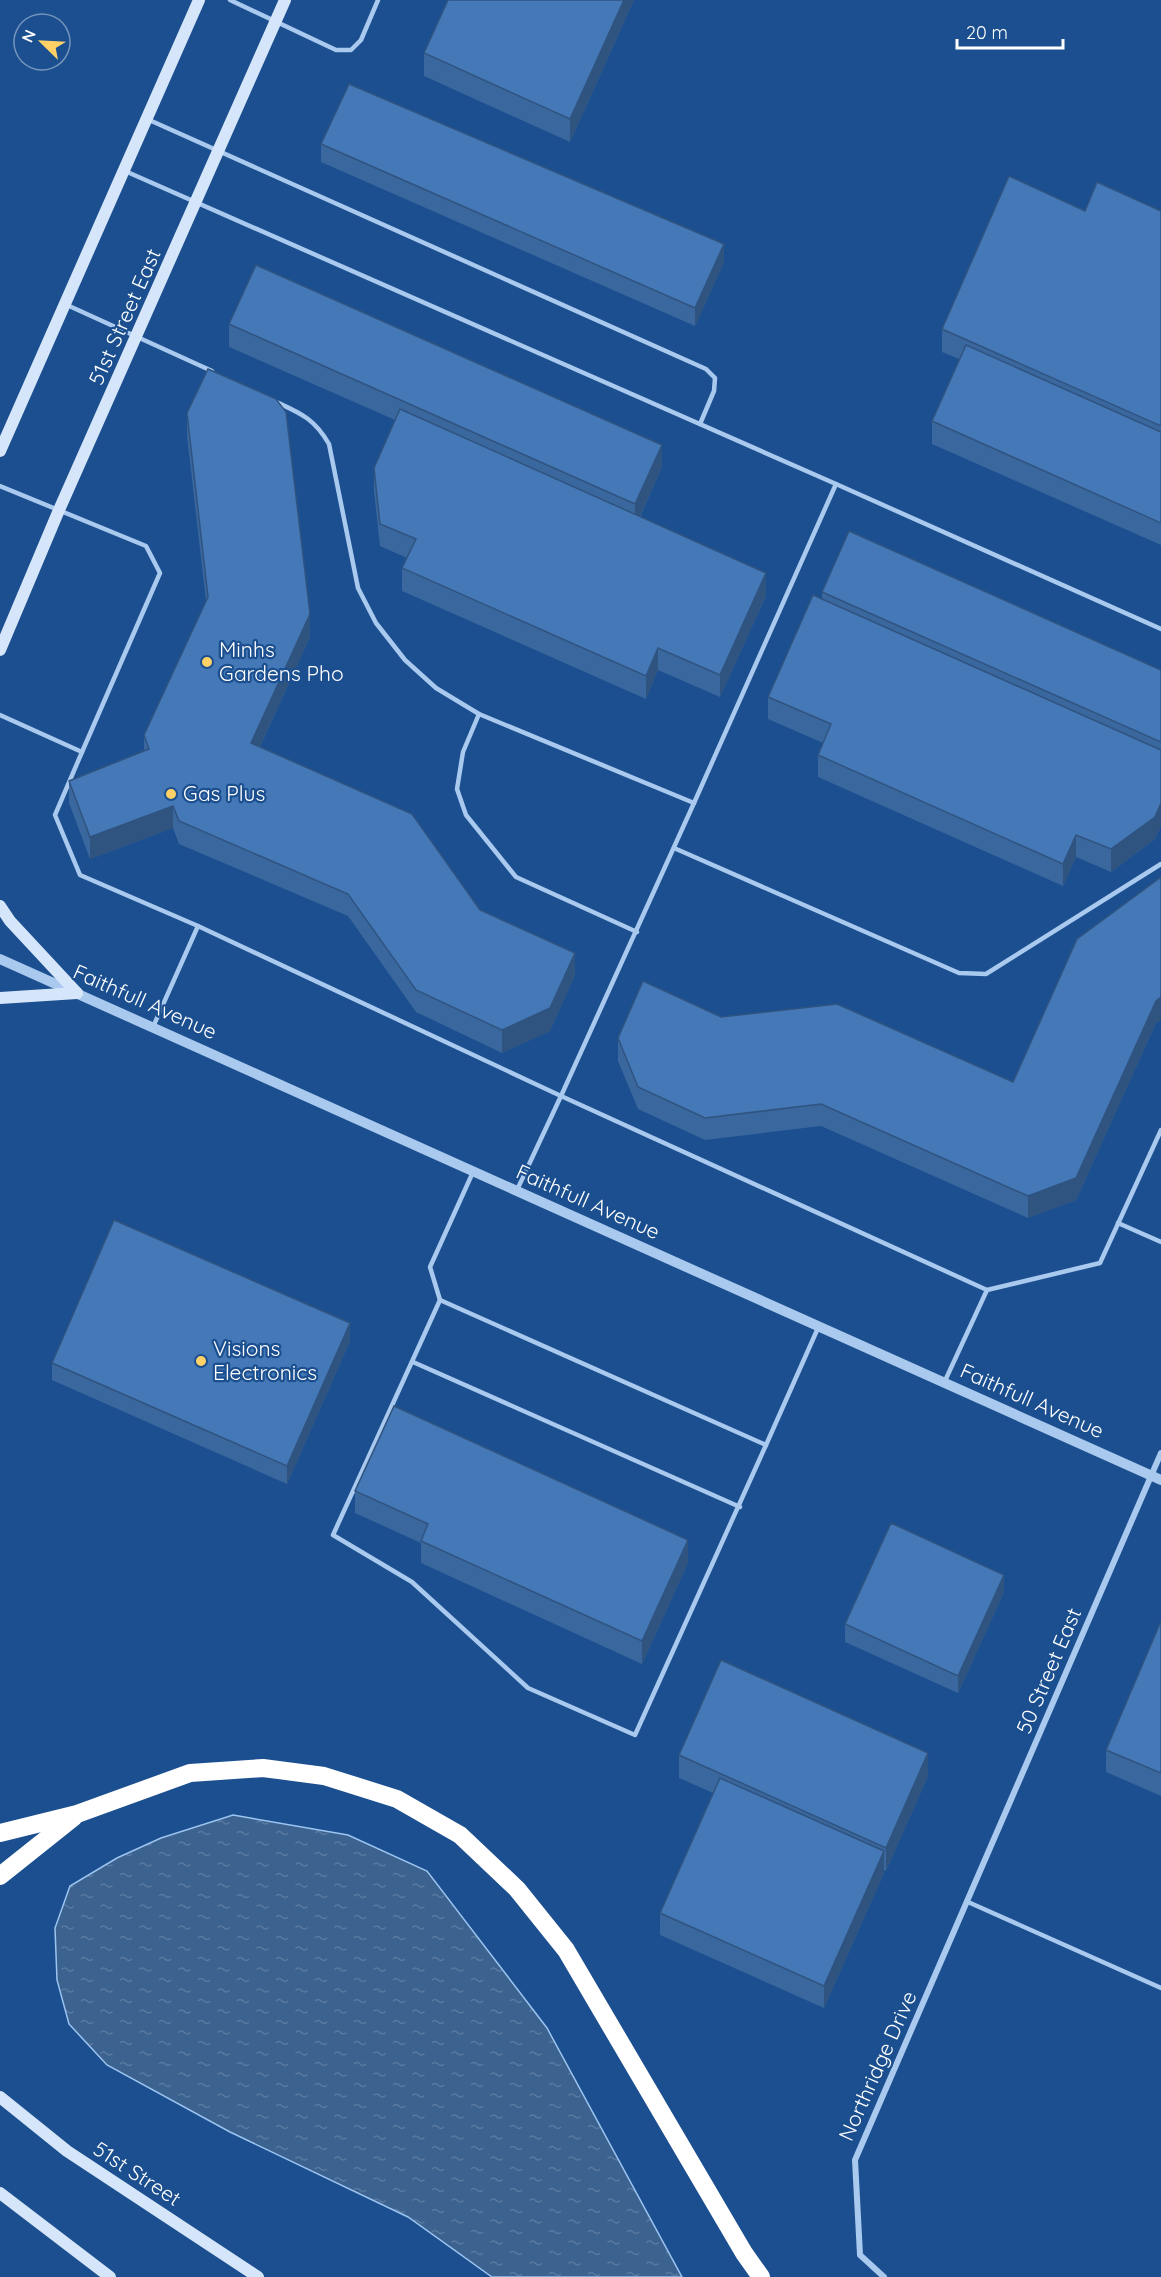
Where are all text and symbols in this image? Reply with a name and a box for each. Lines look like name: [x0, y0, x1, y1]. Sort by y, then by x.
north arrow: [12, 12, 72, 72]
scale bar: [957, 12, 1064, 50]
text: 20 m: [966, 21, 1008, 44]
text: N: [17, 26, 40, 45]
street label: 51st Street East: [82, 244, 166, 389]
place label: Minhs Gardens Pho: [219, 636, 344, 686]
marker: Minhs Gardens Pho: [200, 655, 214, 669]
place label: Gas Plus: [183, 780, 265, 806]
marker: Gas Plus: [164, 787, 178, 801]
street label: Faithfull Avenue: [70, 958, 221, 1044]
street label: Faithfull Avenue: [513, 1158, 664, 1244]
place label: Visions Electronics: [213, 1335, 317, 1385]
marker: Visions Electronics: [194, 1354, 208, 1368]
street label: Faithfull Avenue: [957, 1357, 1108, 1443]
street label: 50 Street East: [1010, 1604, 1086, 1738]
street label: Northridge Drive: [832, 1987, 922, 2145]
street label: 51st Street: [89, 2135, 186, 2211]

